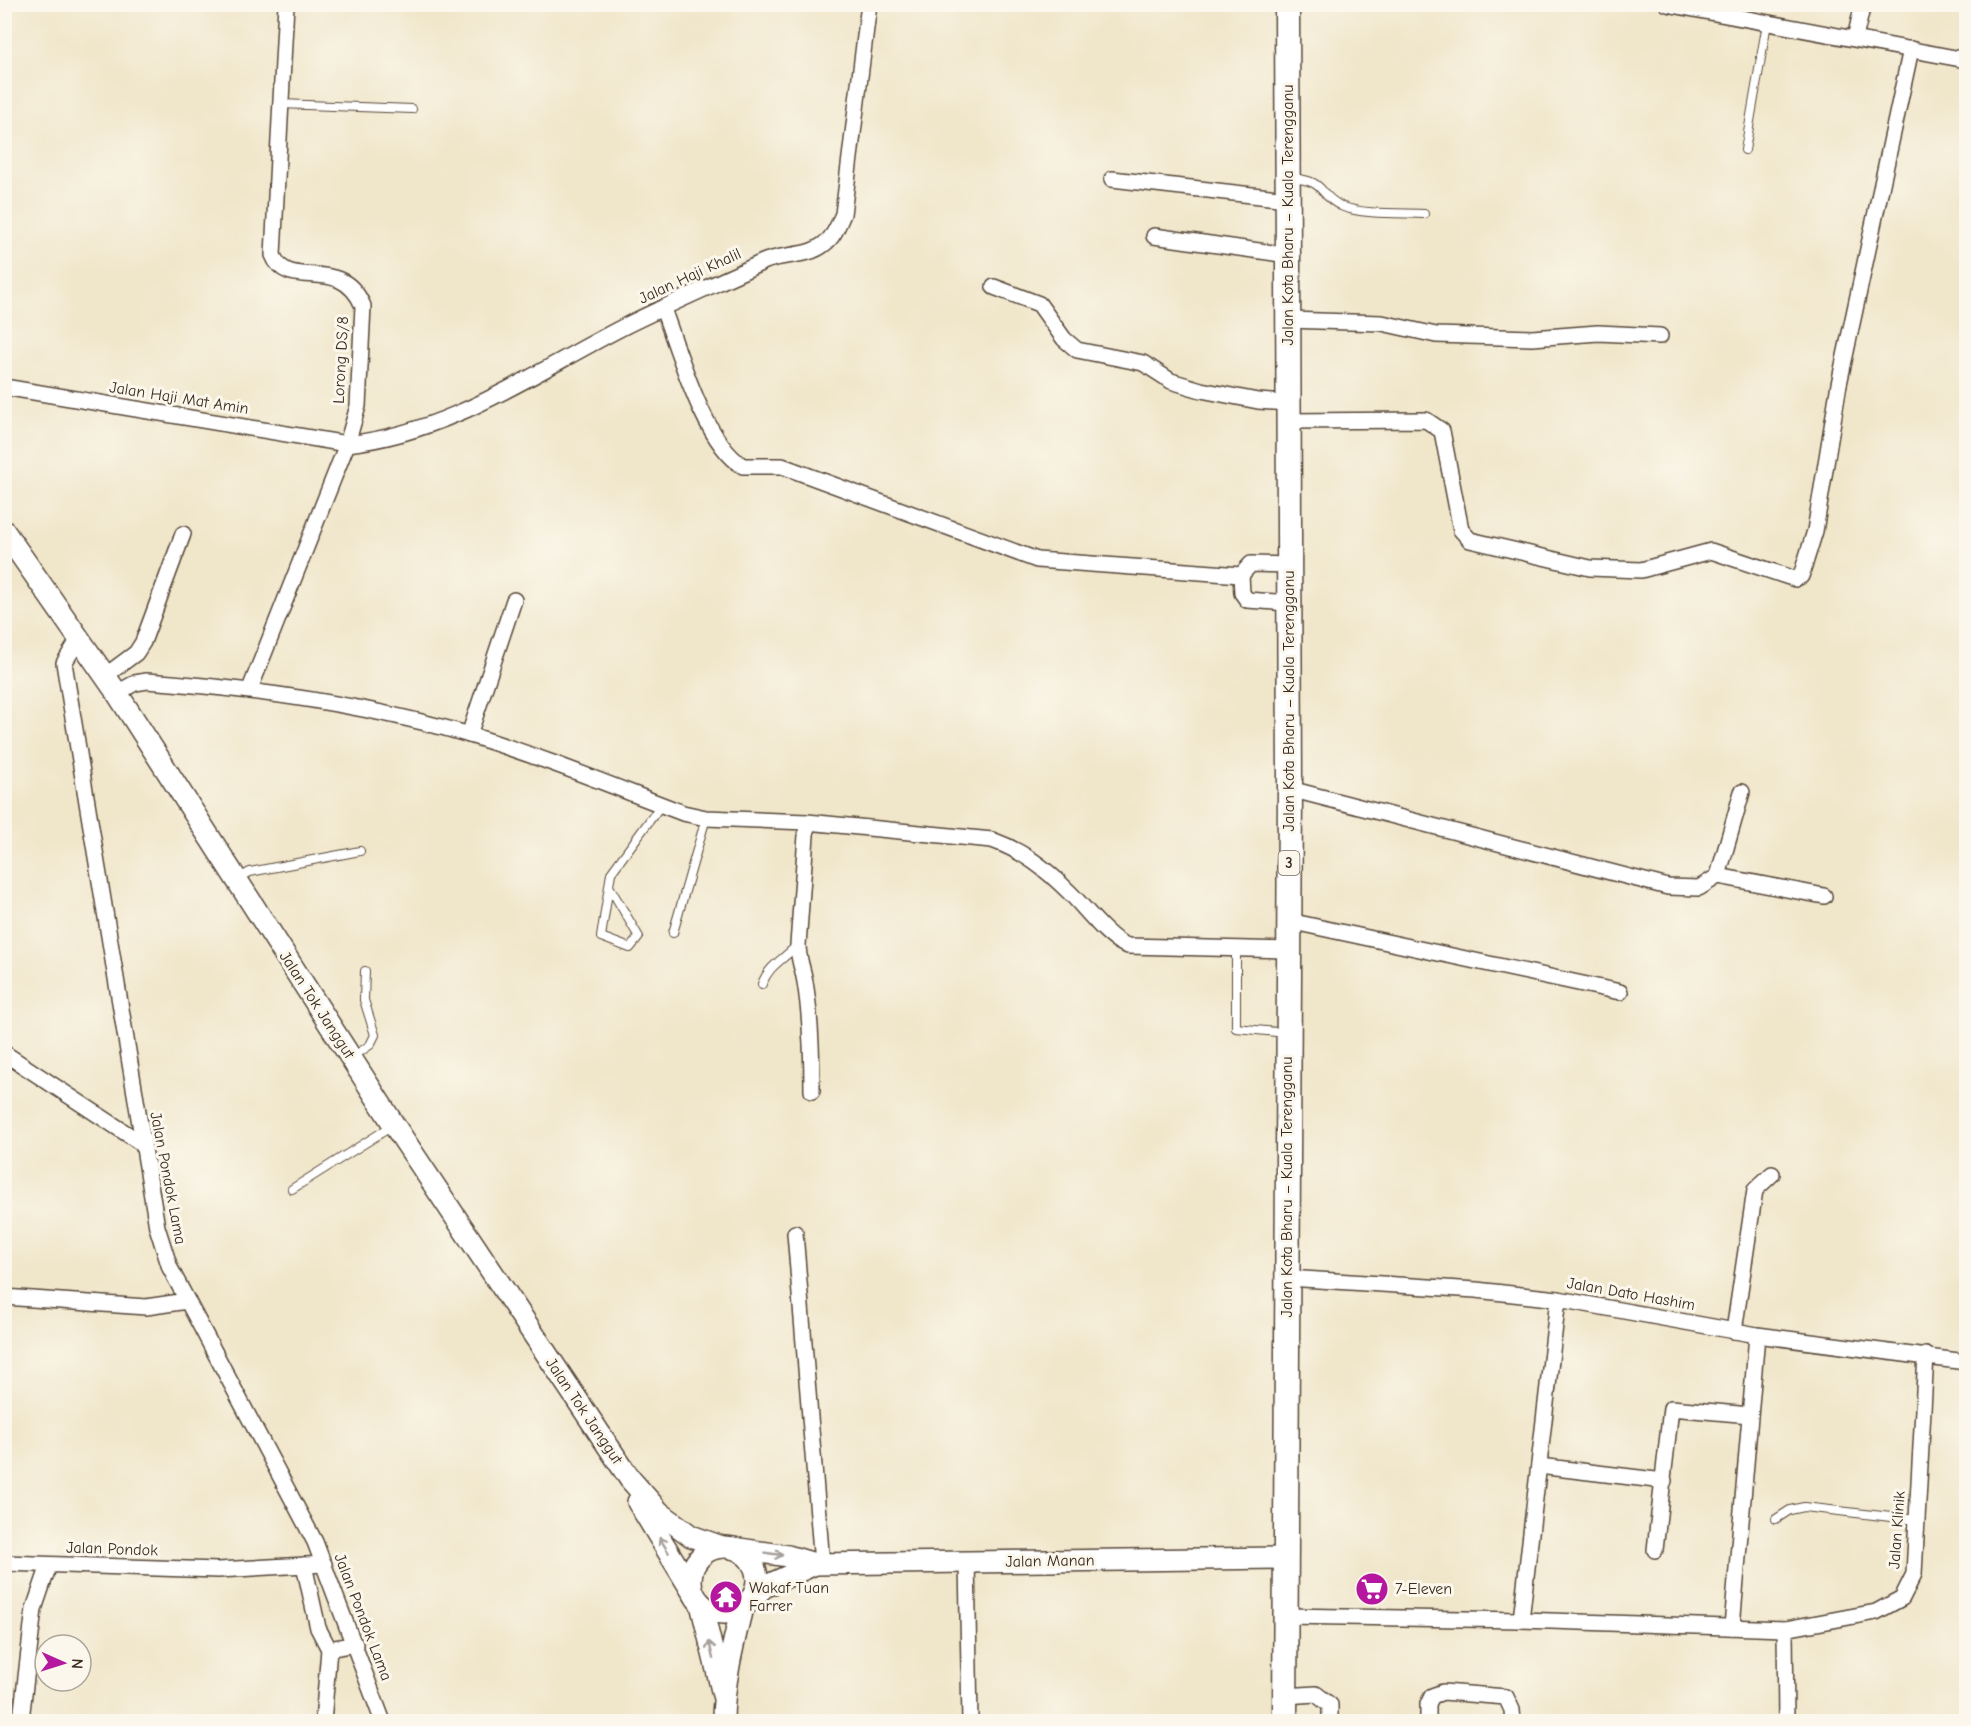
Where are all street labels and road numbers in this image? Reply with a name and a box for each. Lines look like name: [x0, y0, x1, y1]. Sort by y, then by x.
street label: Jalan Kota Bharu – Kuala Terengganu: [1279, 85, 1297, 345]
street label: Jalan Haji Khalil: [636, 244, 744, 308]
street label: Lorong DS/8: [330, 316, 352, 404]
street label: Jalan Haji Mat Amin: [108, 378, 250, 418]
street label: Jalan Kota Bharu – Kuala Terengganu: [1280, 571, 1298, 831]
road number: 3: [1278, 851, 1300, 875]
street label: Jalan Tok Janggut: [276, 948, 359, 1062]
street label: Jalan Kota Bharu – Kuala Terengganu: [1278, 1057, 1296, 1317]
street label: Jalan Pondok Lama: [146, 1110, 190, 1246]
street label: Jalan Dato Hashim: [1566, 1274, 1696, 1314]
street label: Jalan Tok Janggut: [542, 1355, 626, 1468]
street label: Jalan Klinik: [1885, 1490, 1909, 1569]
street label: Jalan Pondok: [66, 1538, 158, 1560]
street label: Jalan Pondok Lama: [330, 1551, 396, 1683]
street label: Jalan Manan: [1005, 1551, 1095, 1571]

